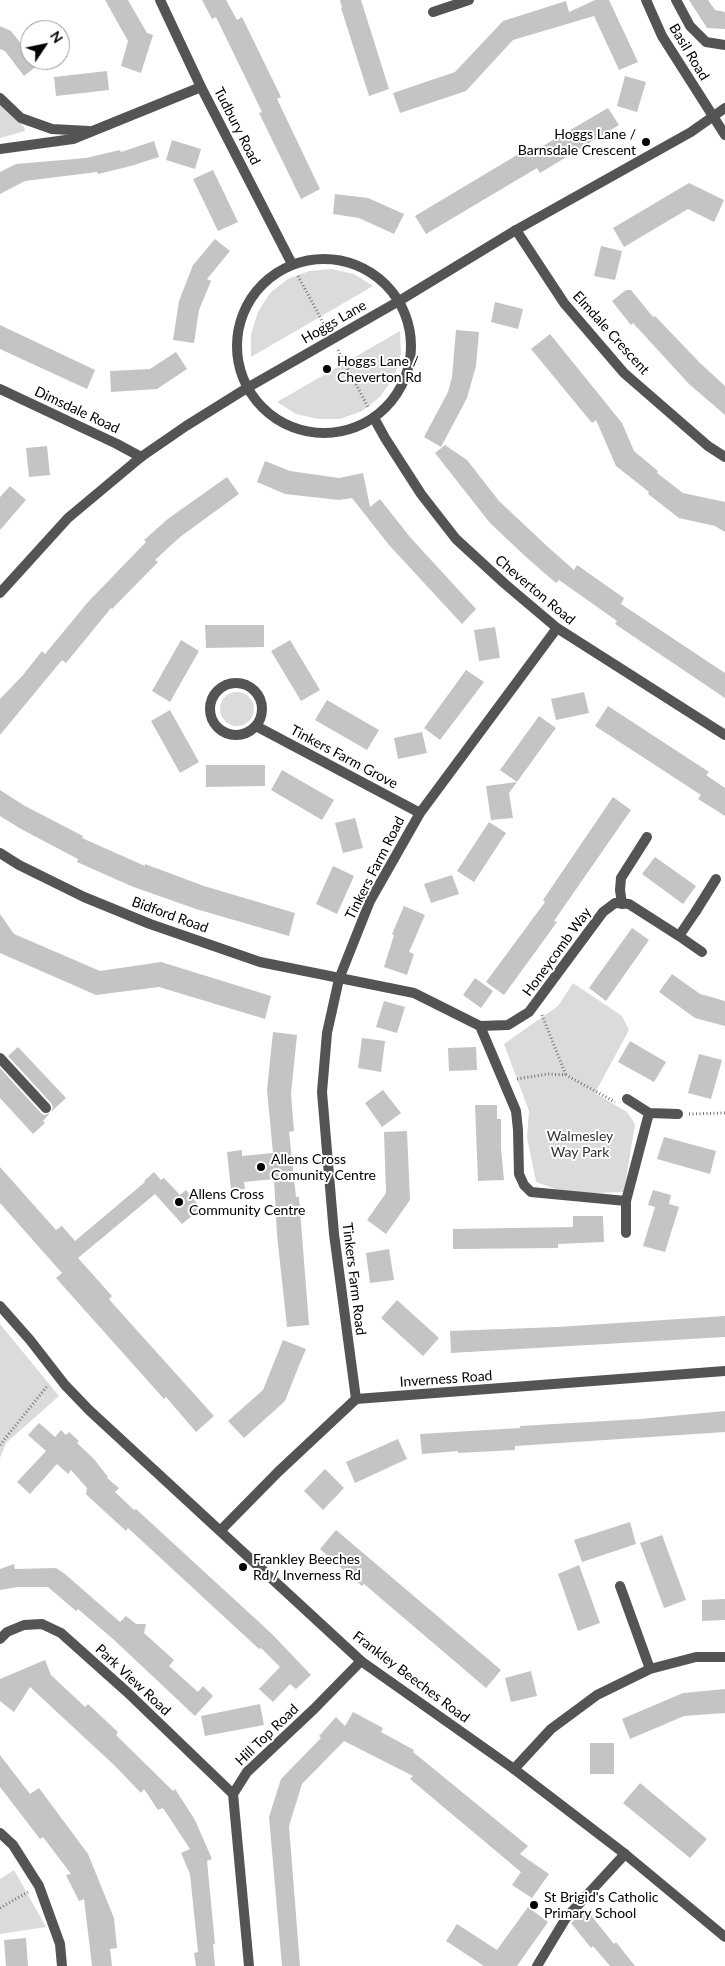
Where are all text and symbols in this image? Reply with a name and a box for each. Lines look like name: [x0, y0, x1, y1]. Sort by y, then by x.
north arrow: [20, 20, 70, 70]
street label: Basil Road: [666, 21, 712, 83]
text: N: [47, 28, 67, 46]
street label: Tudbury Road: [210, 84, 264, 168]
place label: Hoggs Lane / Barnsdale Crescent: [518, 126, 636, 158]
marker: Hoggs Lane / Barnsdale Crescent: [640, 136, 652, 148]
street label: Elmdale Crescent: [569, 288, 653, 378]
street label: Hoggs Lane: [299, 297, 369, 347]
place label: Hoggs Lane / Cheverton Rd: [337, 353, 421, 386]
marker: Hoggs Lane / Cheverton Rd: [321, 363, 333, 375]
street label: Dimsdale Road: [32, 383, 122, 437]
street label: Cheverton Road: [492, 552, 578, 628]
street label: Tinkers Farm Grove: [287, 722, 401, 792]
street label: Tinkers Farm Road: [342, 814, 408, 922]
street label: Bidford Road: [130, 893, 210, 937]
street label: Honeycomb Way: [519, 904, 595, 1000]
park label: Walmesley Way Park: [547, 1128, 613, 1160]
place label: Allens Cross Comunity Centre: [271, 1151, 376, 1184]
marker: Allens Cross Comunity Centre: [255, 1161, 267, 1173]
place label: Allens Cross Community Centre: [189, 1186, 306, 1218]
marker: Allens Cross Community Centre: [173, 1196, 185, 1208]
street label: Tinkers Farm Road: [339, 1222, 369, 1336]
street label: Inverness Road: [399, 1367, 493, 1391]
place label: Frankley Beeches Rd / Inverness Rd: [253, 1551, 361, 1584]
marker: Frankley Beeches Rd / Inverness Rd: [237, 1561, 249, 1573]
street label: Frankley Beeches Road: [349, 1628, 473, 1726]
street label: Park View Road: [92, 1641, 174, 1719]
street label: Hill Top Road: [232, 1701, 302, 1769]
place label: St Brigid's Catholic Primary School: [544, 1889, 658, 1921]
marker: St Brigid's Catholic Primary School: [528, 1899, 540, 1911]

